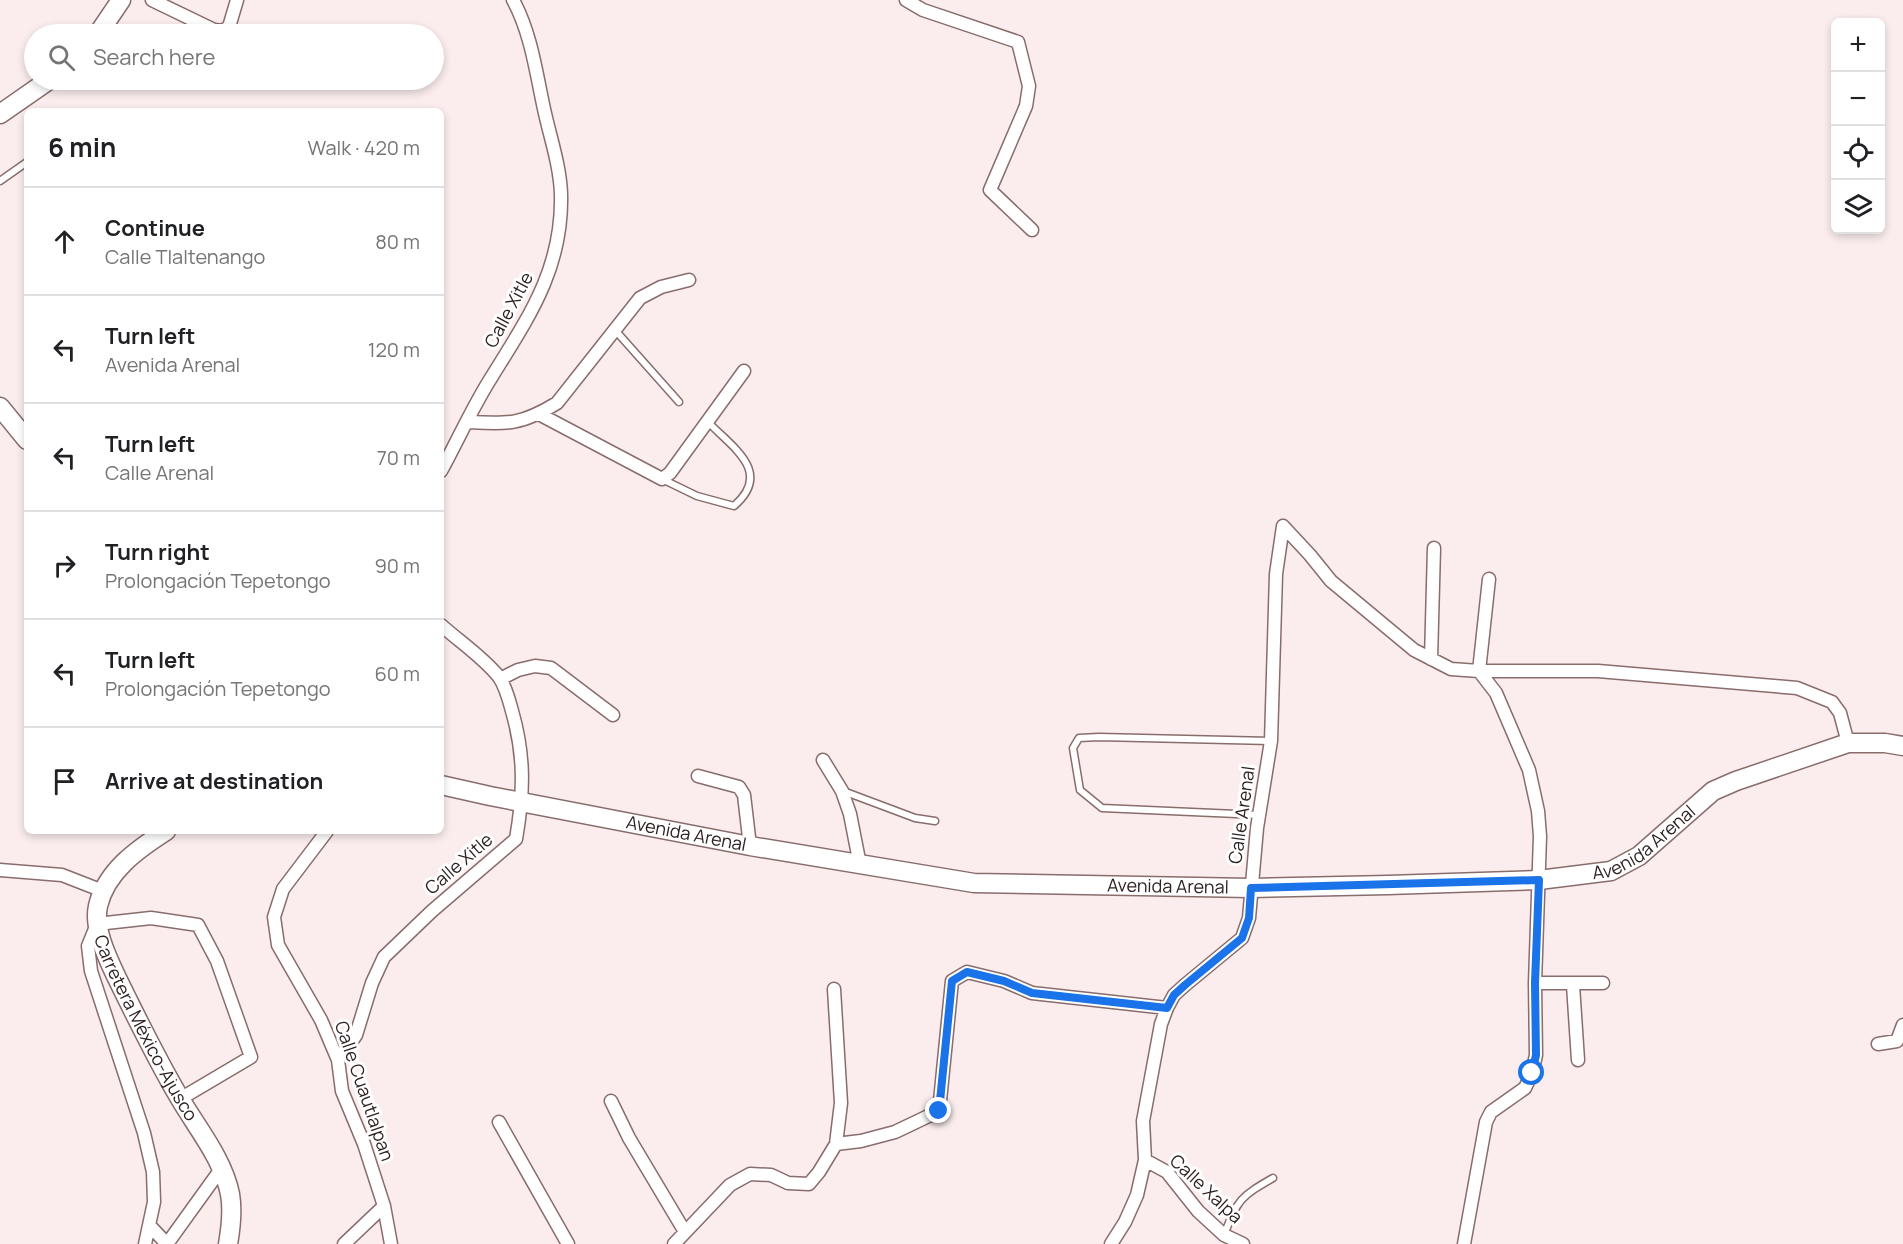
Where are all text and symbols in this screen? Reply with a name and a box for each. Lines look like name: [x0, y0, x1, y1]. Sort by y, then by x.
map controls: [1831, 18, 1885, 234]
button: +: [1831, 18, 1885, 72]
search box: [24, 24, 444, 90]
icon: search: [45, 41, 78, 74]
text: Search here: [93, 42, 215, 72]
button: −: [1831, 72, 1885, 126]
button: locate: [1831, 126, 1885, 180]
text: 6 min: [48, 129, 116, 165]
text: Walk · 420 m: [308, 134, 420, 161]
button: layers: [1831, 180, 1885, 234]
text: Continue: [105, 213, 205, 243]
icon: ahead: [48, 225, 81, 258]
text: 80 m: [375, 228, 420, 255]
text: Calle Tlaltenango: [105, 243, 265, 270]
street label: Calle Xitle: [478, 267, 538, 352]
text: Turn left: [105, 321, 195, 351]
icon: left: [48, 333, 81, 366]
text: 120 m: [368, 336, 420, 363]
text: Avenida Arenal: [105, 351, 240, 378]
text: Turn left: [105, 429, 195, 459]
icon: left: [48, 441, 81, 474]
text: 70 m: [377, 444, 420, 471]
text: Calle Arenal: [105, 459, 214, 486]
text: Turn right: [105, 537, 210, 567]
icon: right: [48, 549, 81, 582]
text: 90 m: [374, 552, 420, 579]
text: Prolongación Tepetongo: [105, 567, 331, 594]
text: Turn left: [105, 645, 195, 675]
icon: left: [48, 657, 81, 690]
text: 60 m: [374, 660, 420, 687]
text: Prolongación Tepetongo: [105, 675, 331, 702]
icon: arrive: [48, 765, 81, 798]
street label: Calle Arenal: [1222, 765, 1260, 865]
text: Arrive at destination: [105, 766, 323, 796]
street label: Avenida Arenal: [1591, 799, 1700, 884]
street label: Avenida Arenal: [624, 809, 748, 856]
street label: Calle Xitle: [419, 827, 497, 899]
street label: Avenida Arenal: [1107, 872, 1229, 899]
street label: Carretera México-Ajusco: [89, 932, 204, 1125]
street label: Calle Cuautlalpan: [330, 1017, 400, 1164]
route start: [1518, 1059, 1544, 1085]
route end: [925, 1097, 951, 1123]
street label: Calle Xalpa: [1165, 1148, 1248, 1228]

